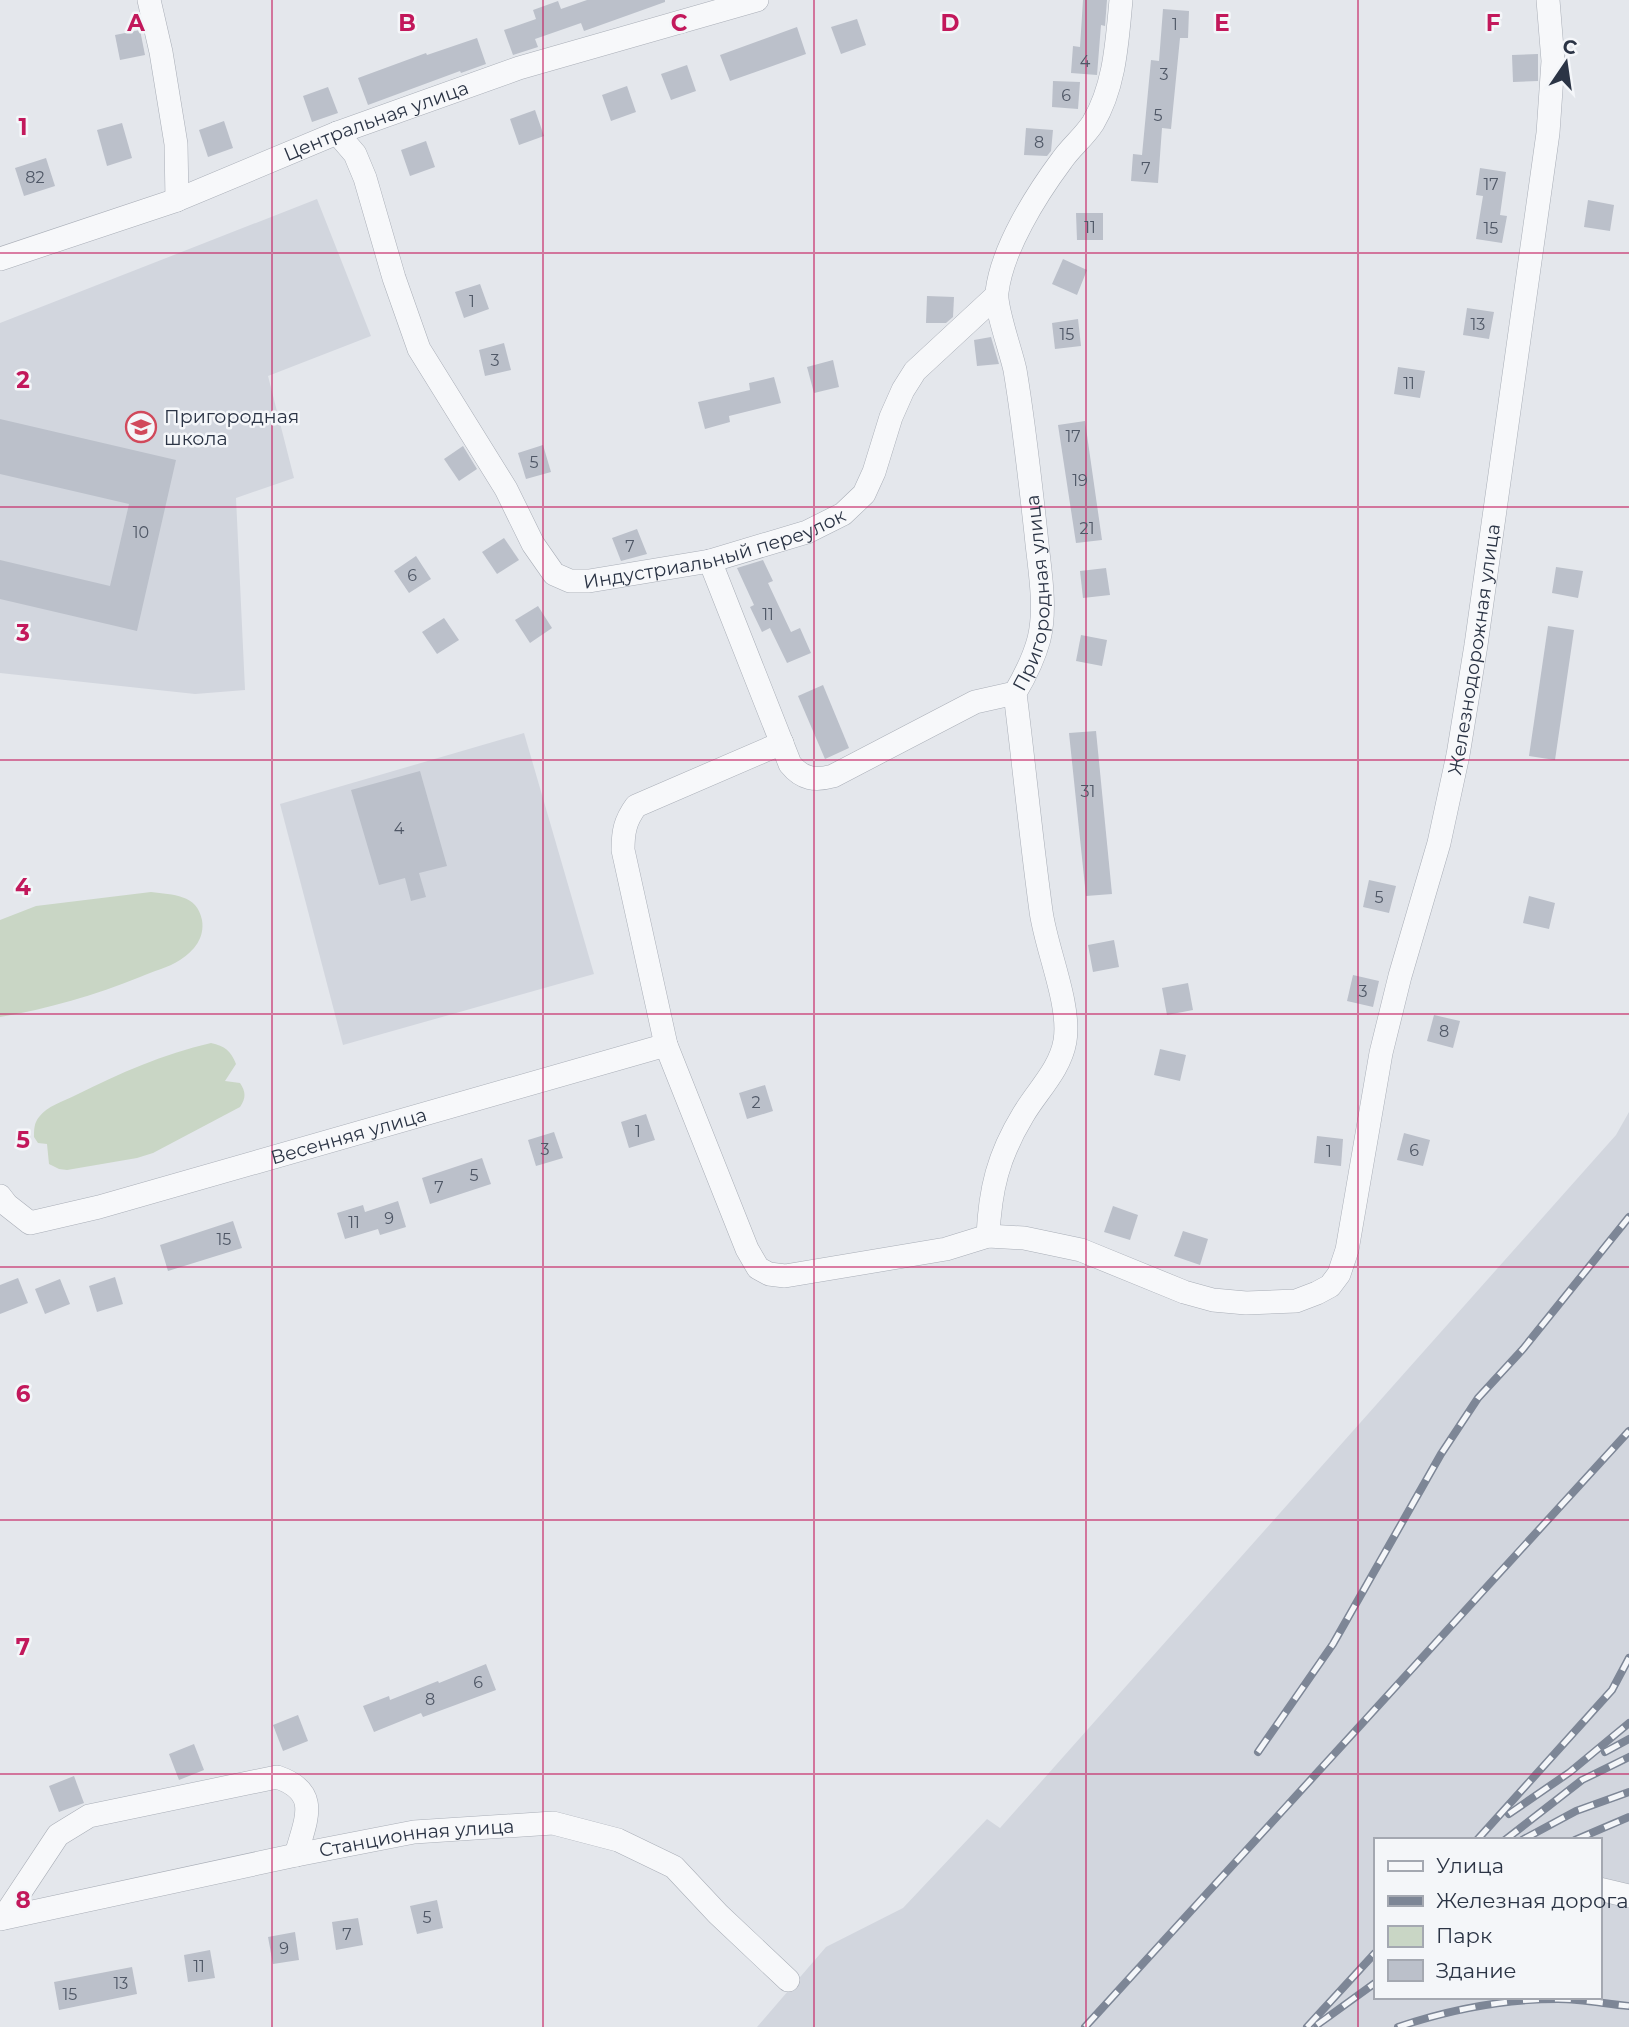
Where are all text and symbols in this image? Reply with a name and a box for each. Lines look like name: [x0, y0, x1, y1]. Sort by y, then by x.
text: A: [126, 9, 145, 37]
text: B: [398, 9, 416, 37]
text: C: [671, 9, 688, 37]
text: D: [941, 9, 960, 37]
text: E: [1214, 9, 1230, 37]
text: F: [1486, 9, 1501, 37]
house number: 1: [1172, 15, 1178, 34]
north arrow: [1531, 28, 1601, 98]
text: С: [1560, 34, 1579, 60]
house number: 4: [1080, 52, 1091, 71]
house number: 3: [1159, 65, 1169, 84]
street label: Центральная улица: [280, 76, 472, 166]
house number: 6: [1061, 86, 1071, 105]
house number: 5: [1153, 106, 1163, 125]
text: 1: [18, 113, 28, 141]
house number: 8: [1034, 133, 1044, 152]
house number: 7: [1141, 159, 1151, 178]
house number: 82: [25, 168, 45, 187]
house number: 17: [1483, 175, 1499, 194]
house number: 11: [1084, 218, 1096, 237]
house number: 15: [1484, 219, 1498, 238]
house number: 1: [469, 292, 475, 311]
house number: 13: [1471, 315, 1485, 334]
house number: 15: [1060, 325, 1074, 344]
house number: 3: [490, 351, 500, 370]
text: 2: [16, 366, 30, 394]
house number: 11: [1403, 374, 1415, 393]
place label: Пригородная школа: [164, 405, 299, 450]
school or university icon: Пригородная школа: [124, 410, 158, 444]
house number: 17: [1065, 427, 1081, 446]
house number: 5: [529, 453, 539, 472]
house number: 19: [1072, 471, 1088, 490]
street label: Пригородная улица: [1008, 494, 1055, 695]
street label: Индустриальный переулок: [582, 504, 849, 594]
house number: 21: [1080, 519, 1094, 538]
street label: Железнодорожная улица: [1443, 522, 1505, 777]
house number: 10: [133, 523, 149, 542]
house number: 7: [625, 537, 635, 556]
house number: 6: [407, 566, 417, 585]
house number: 11: [762, 605, 774, 624]
text: 3: [15, 619, 30, 647]
house number: 31: [1081, 782, 1095, 801]
house number: 4: [394, 819, 405, 838]
text: 4: [15, 873, 31, 901]
house number: 5: [1374, 888, 1384, 907]
house number: 3: [1358, 982, 1368, 1001]
house number: 8: [1439, 1022, 1449, 1041]
house number: 2: [751, 1093, 761, 1112]
street label: Весенняя улица: [268, 1103, 429, 1169]
house number: 1: [635, 1122, 641, 1141]
text: 5: [16, 1126, 30, 1154]
house number: 3: [540, 1140, 550, 1159]
house number: 6: [1409, 1141, 1419, 1160]
house number: 1: [1326, 1142, 1332, 1161]
house number: 5: [469, 1166, 479, 1185]
house number: 7: [434, 1178, 444, 1197]
house number: 9: [384, 1209, 394, 1228]
house number: 11: [348, 1213, 360, 1232]
house number: 15: [217, 1230, 231, 1249]
text: 6: [16, 1380, 31, 1408]
text: 7: [16, 1633, 30, 1661]
house number: 6: [473, 1673, 483, 1692]
house number: 8: [425, 1690, 435, 1709]
street label: Станционная улица: [317, 1815, 515, 1862]
legend: [1374, 1838, 1601, 1999]
text: Улица: [1436, 1853, 1504, 1878]
text: 8: [15, 1886, 31, 1914]
text: Железная дорога: [1436, 1888, 1628, 1913]
house number: 5: [422, 1908, 432, 1927]
text: Парк: [1436, 1923, 1492, 1948]
house number: 7: [342, 1925, 352, 1944]
house number: 9: [279, 1939, 289, 1958]
house number: 11: [193, 1957, 205, 1976]
text: Здание: [1436, 1958, 1517, 1983]
house number: 13: [114, 1974, 128, 1993]
house number: 15: [63, 1985, 77, 2004]

